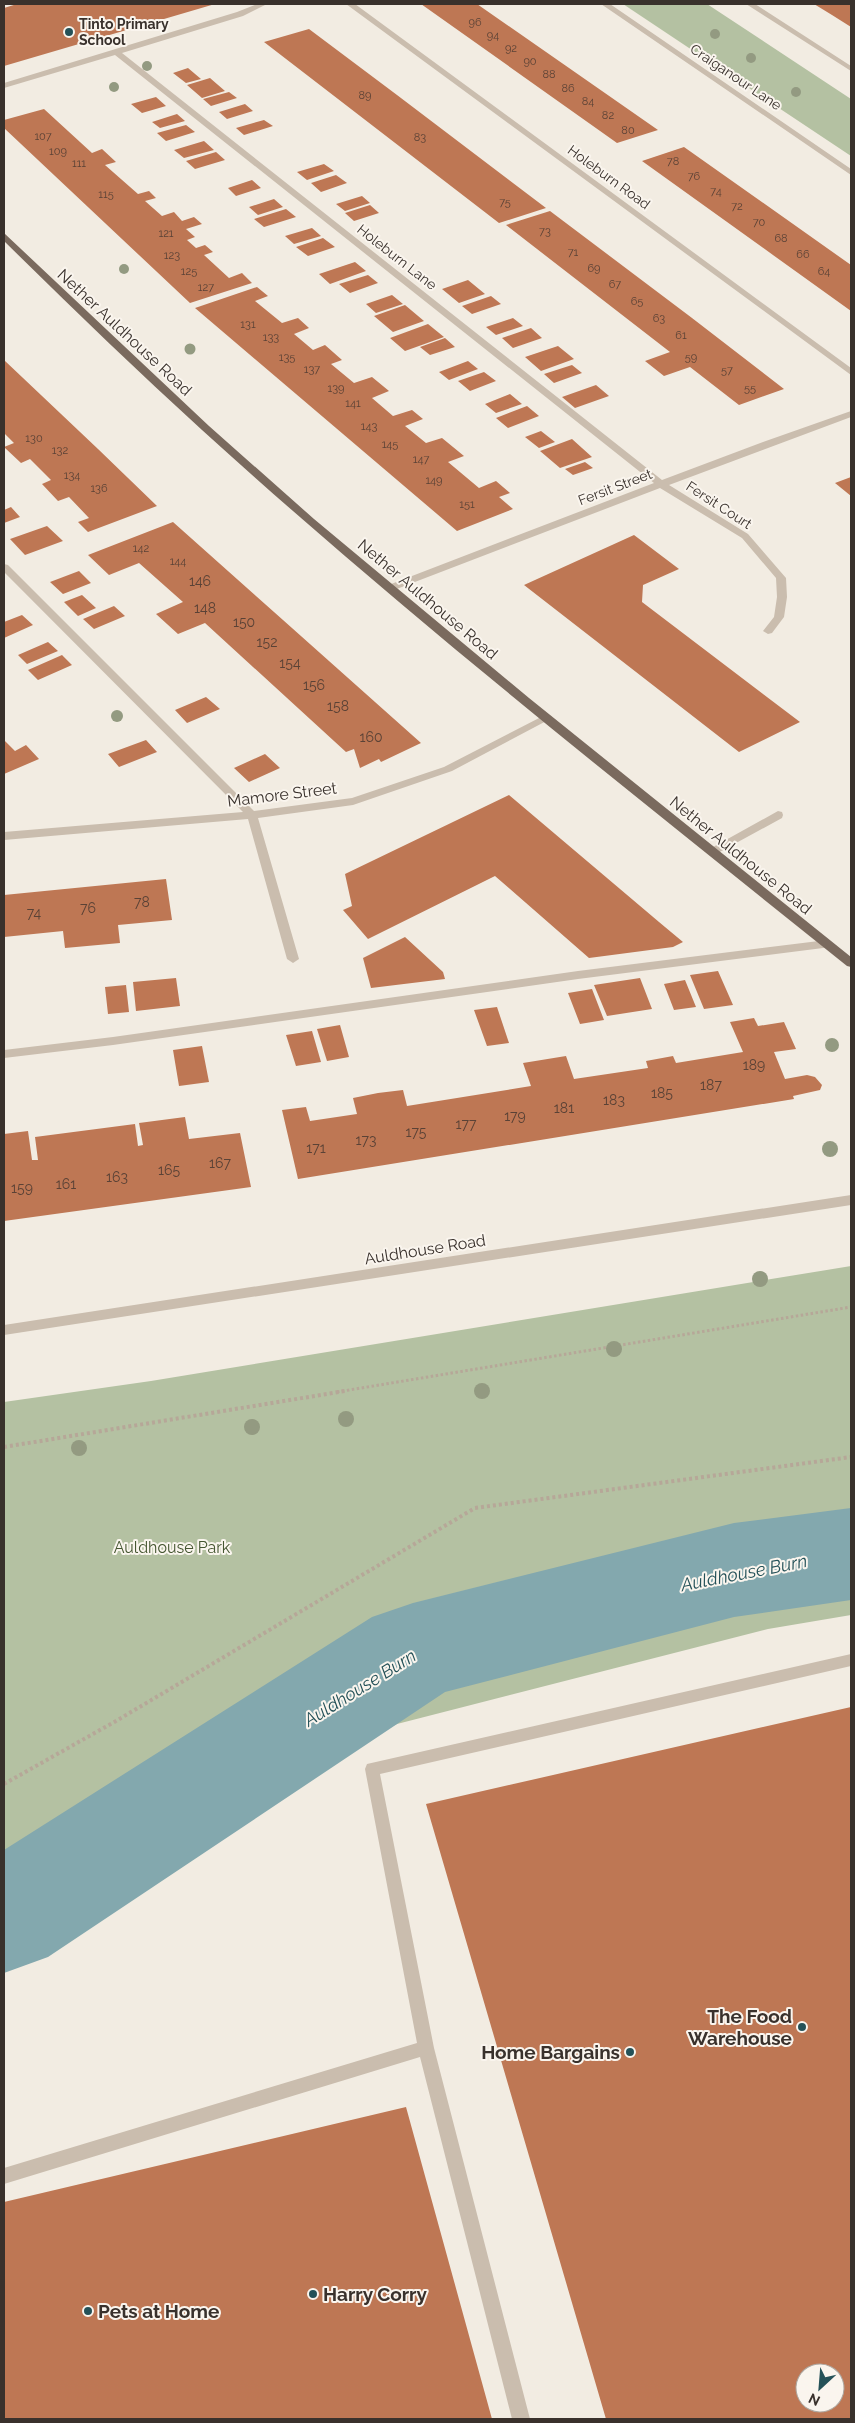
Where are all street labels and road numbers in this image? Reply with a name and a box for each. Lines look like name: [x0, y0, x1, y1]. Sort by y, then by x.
street label: Craiganour Lane: [687, 41, 785, 113]
street label: Holeburn Road: [565, 142, 653, 212]
street label: Holeburn Lane: [354, 221, 440, 293]
street label: Nether Auldhouse Road: [54, 265, 196, 400]
street label: Fersit Street: [576, 465, 654, 508]
street label: Fersit Court: [683, 478, 755, 532]
street label: Nether Auldhouse Road: [354, 535, 502, 664]
street label: Mamore Street: [226, 778, 338, 811]
street label: Nether Auldhouse Road: [666, 792, 815, 918]
street label: Auldhouse Road: [363, 1231, 487, 1268]

